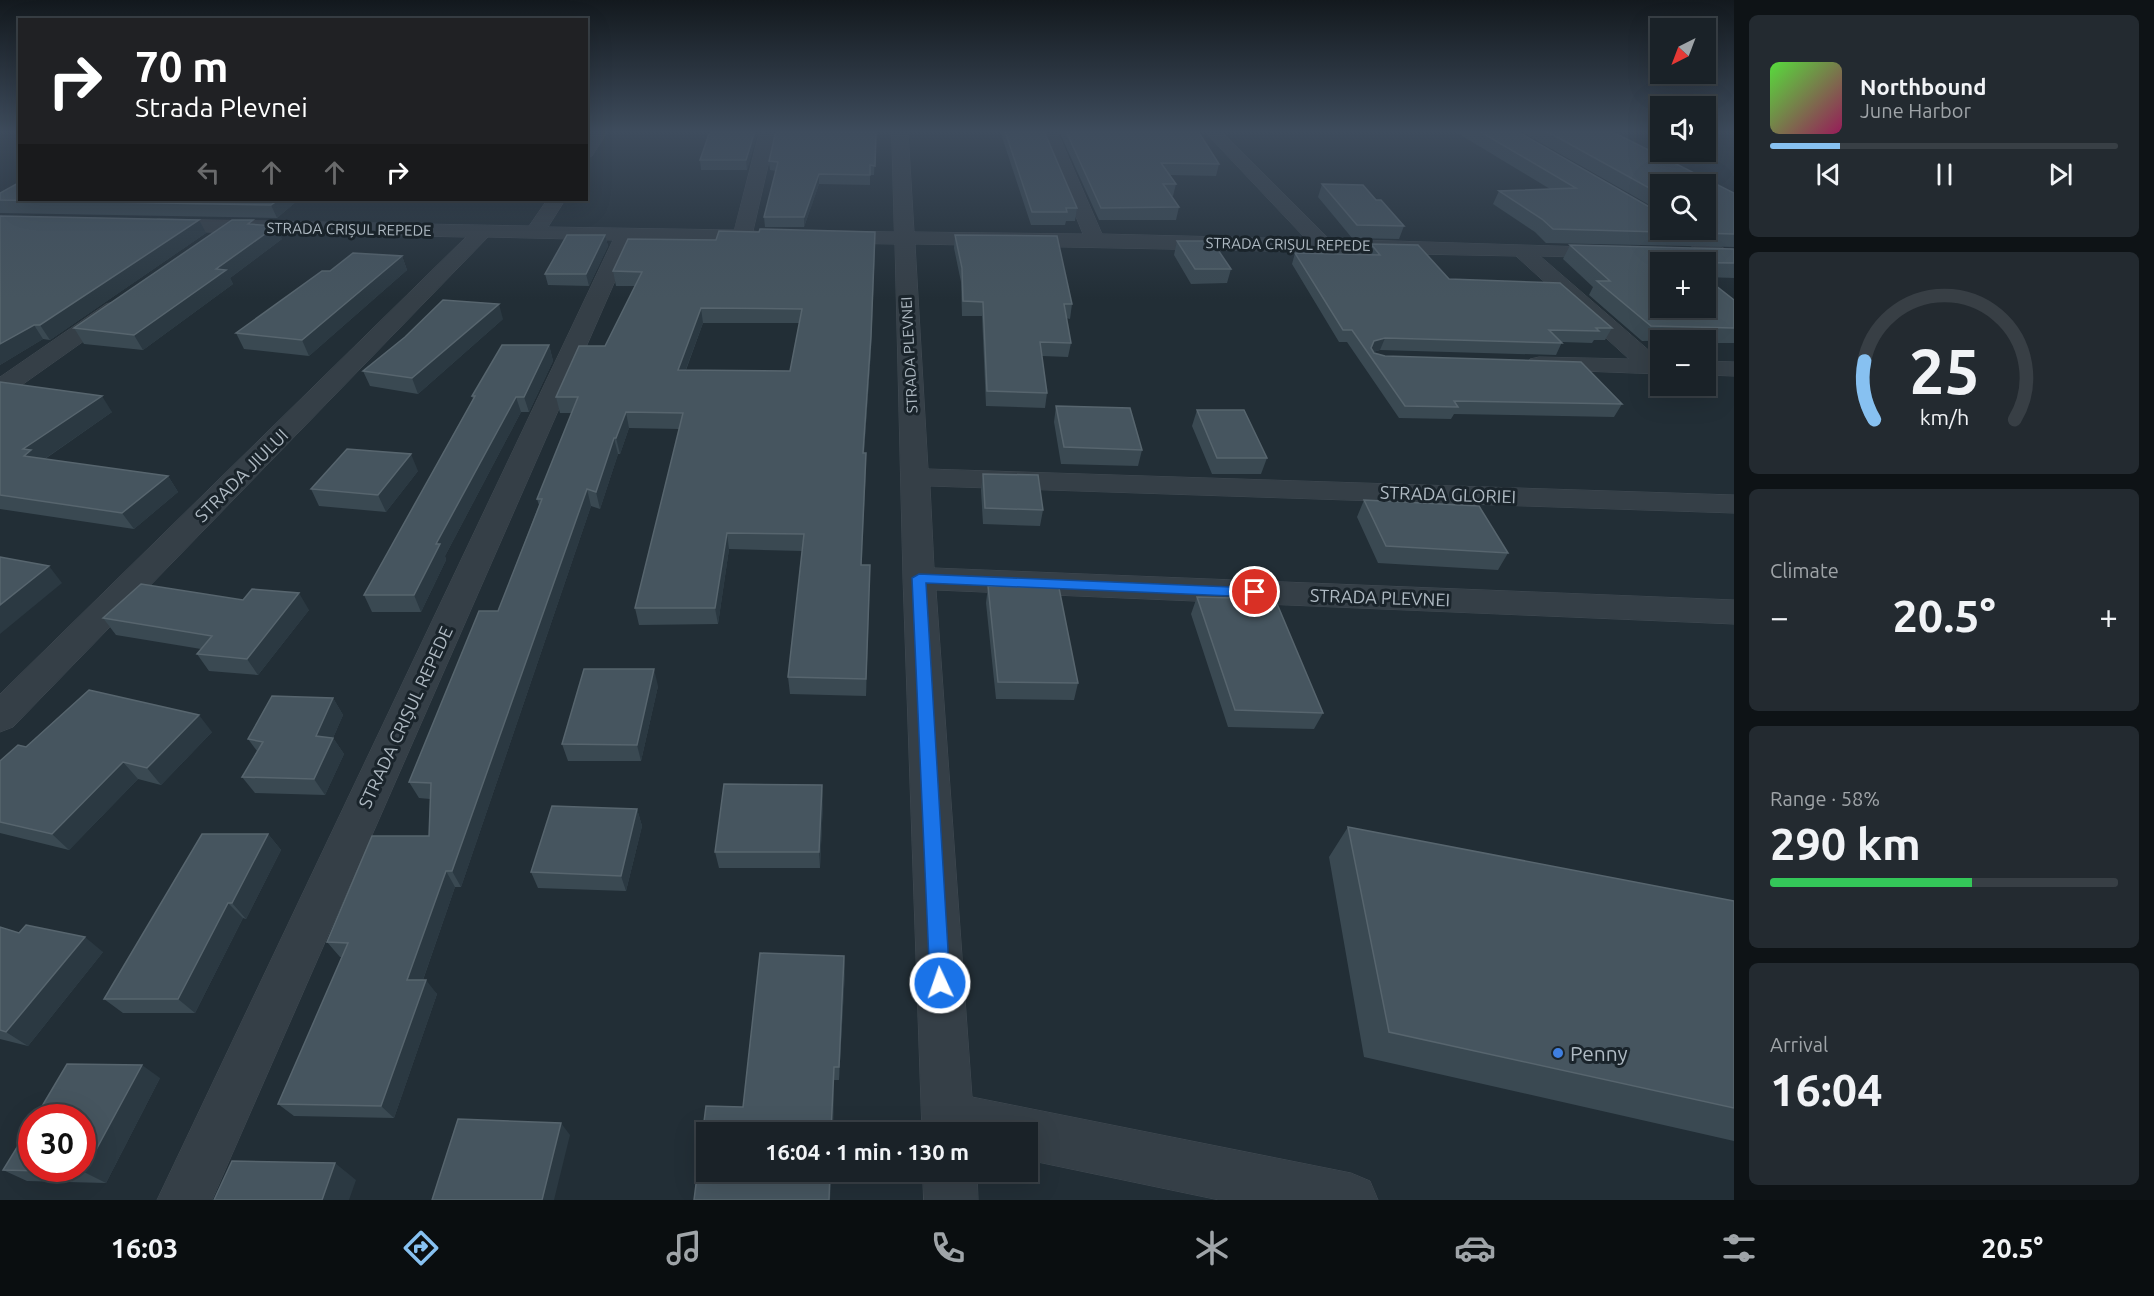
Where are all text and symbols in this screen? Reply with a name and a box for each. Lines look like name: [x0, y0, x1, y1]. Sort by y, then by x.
north arrow: [1650, 18, 1716, 84]
map controls: [1650, 18, 1716, 396]
icon: right: [36, 42, 114, 120]
text: 70 m: [135, 43, 229, 90]
text: Northbound: [1860, 74, 1986, 99]
text: Strada Plevnei: [135, 92, 308, 122]
button: sound: [1650, 96, 1716, 162]
text: June Harbor: [1860, 99, 1971, 122]
icon: left: [192, 156, 225, 189]
icon: ahead: [255, 156, 288, 189]
icon: ahead: [318, 156, 351, 189]
icon: right: [381, 156, 414, 189]
icon: previous: [1812, 158, 1845, 191]
icon: pause: [1928, 158, 1961, 191]
icon: next: [2044, 158, 2077, 191]
button: search: [1650, 174, 1716, 240]
street label: STRADA CRIȘUL REPEDE: [266, 219, 432, 239]
street label: STRADA CRIȘUL REPEDE: [1205, 234, 1371, 254]
button: +: [1650, 252, 1716, 318]
street label: STRADA PLEVNEI: [897, 296, 921, 414]
button: −: [1650, 330, 1716, 396]
text: 25: [1909, 336, 1979, 406]
text: km/h: [1919, 405, 1969, 429]
street label: STRADA JIULUI: [190, 424, 292, 526]
street label: STRADA GLORIEI: [1380, 482, 1516, 506]
text: Climate: [1770, 559, 1839, 582]
pin: [1229, 566, 1280, 617]
icon: arrive: [1238, 575, 1271, 608]
street label: STRADA PLEVNEI: [1310, 585, 1450, 609]
text: 20.5°: [1892, 590, 1996, 641]
text: −: [1770, 598, 1789, 635]
text: +: [2099, 598, 2118, 635]
street label: STRADA CRIȘUL REPEDE: [354, 623, 456, 811]
text: Range · 58%: [1770, 787, 1880, 810]
text: 290 km: [1770, 818, 1921, 869]
position arrow: [908, 951, 972, 1015]
text: Arrival: [1770, 1033, 1828, 1056]
place label: Penny: [1570, 1041, 1628, 1065]
marker: Penny: [1551, 1046, 1565, 1060]
text: 16:04: [1770, 1064, 1883, 1115]
speed limit sign: 30: [18, 1104, 96, 1182]
text: 16:04 · 1 min · 130 m: [765, 1139, 969, 1164]
icon: directions: [400, 1227, 442, 1269]
icon: music: [663, 1227, 705, 1269]
icon: phone: [927, 1227, 969, 1269]
icon: climate: [1191, 1227, 1233, 1269]
icon: car: [1454, 1227, 1496, 1269]
icon: filters: [1718, 1227, 1760, 1269]
text: 16:03: [111, 1233, 178, 1263]
text: 20.5°: [1981, 1233, 2043, 1263]

